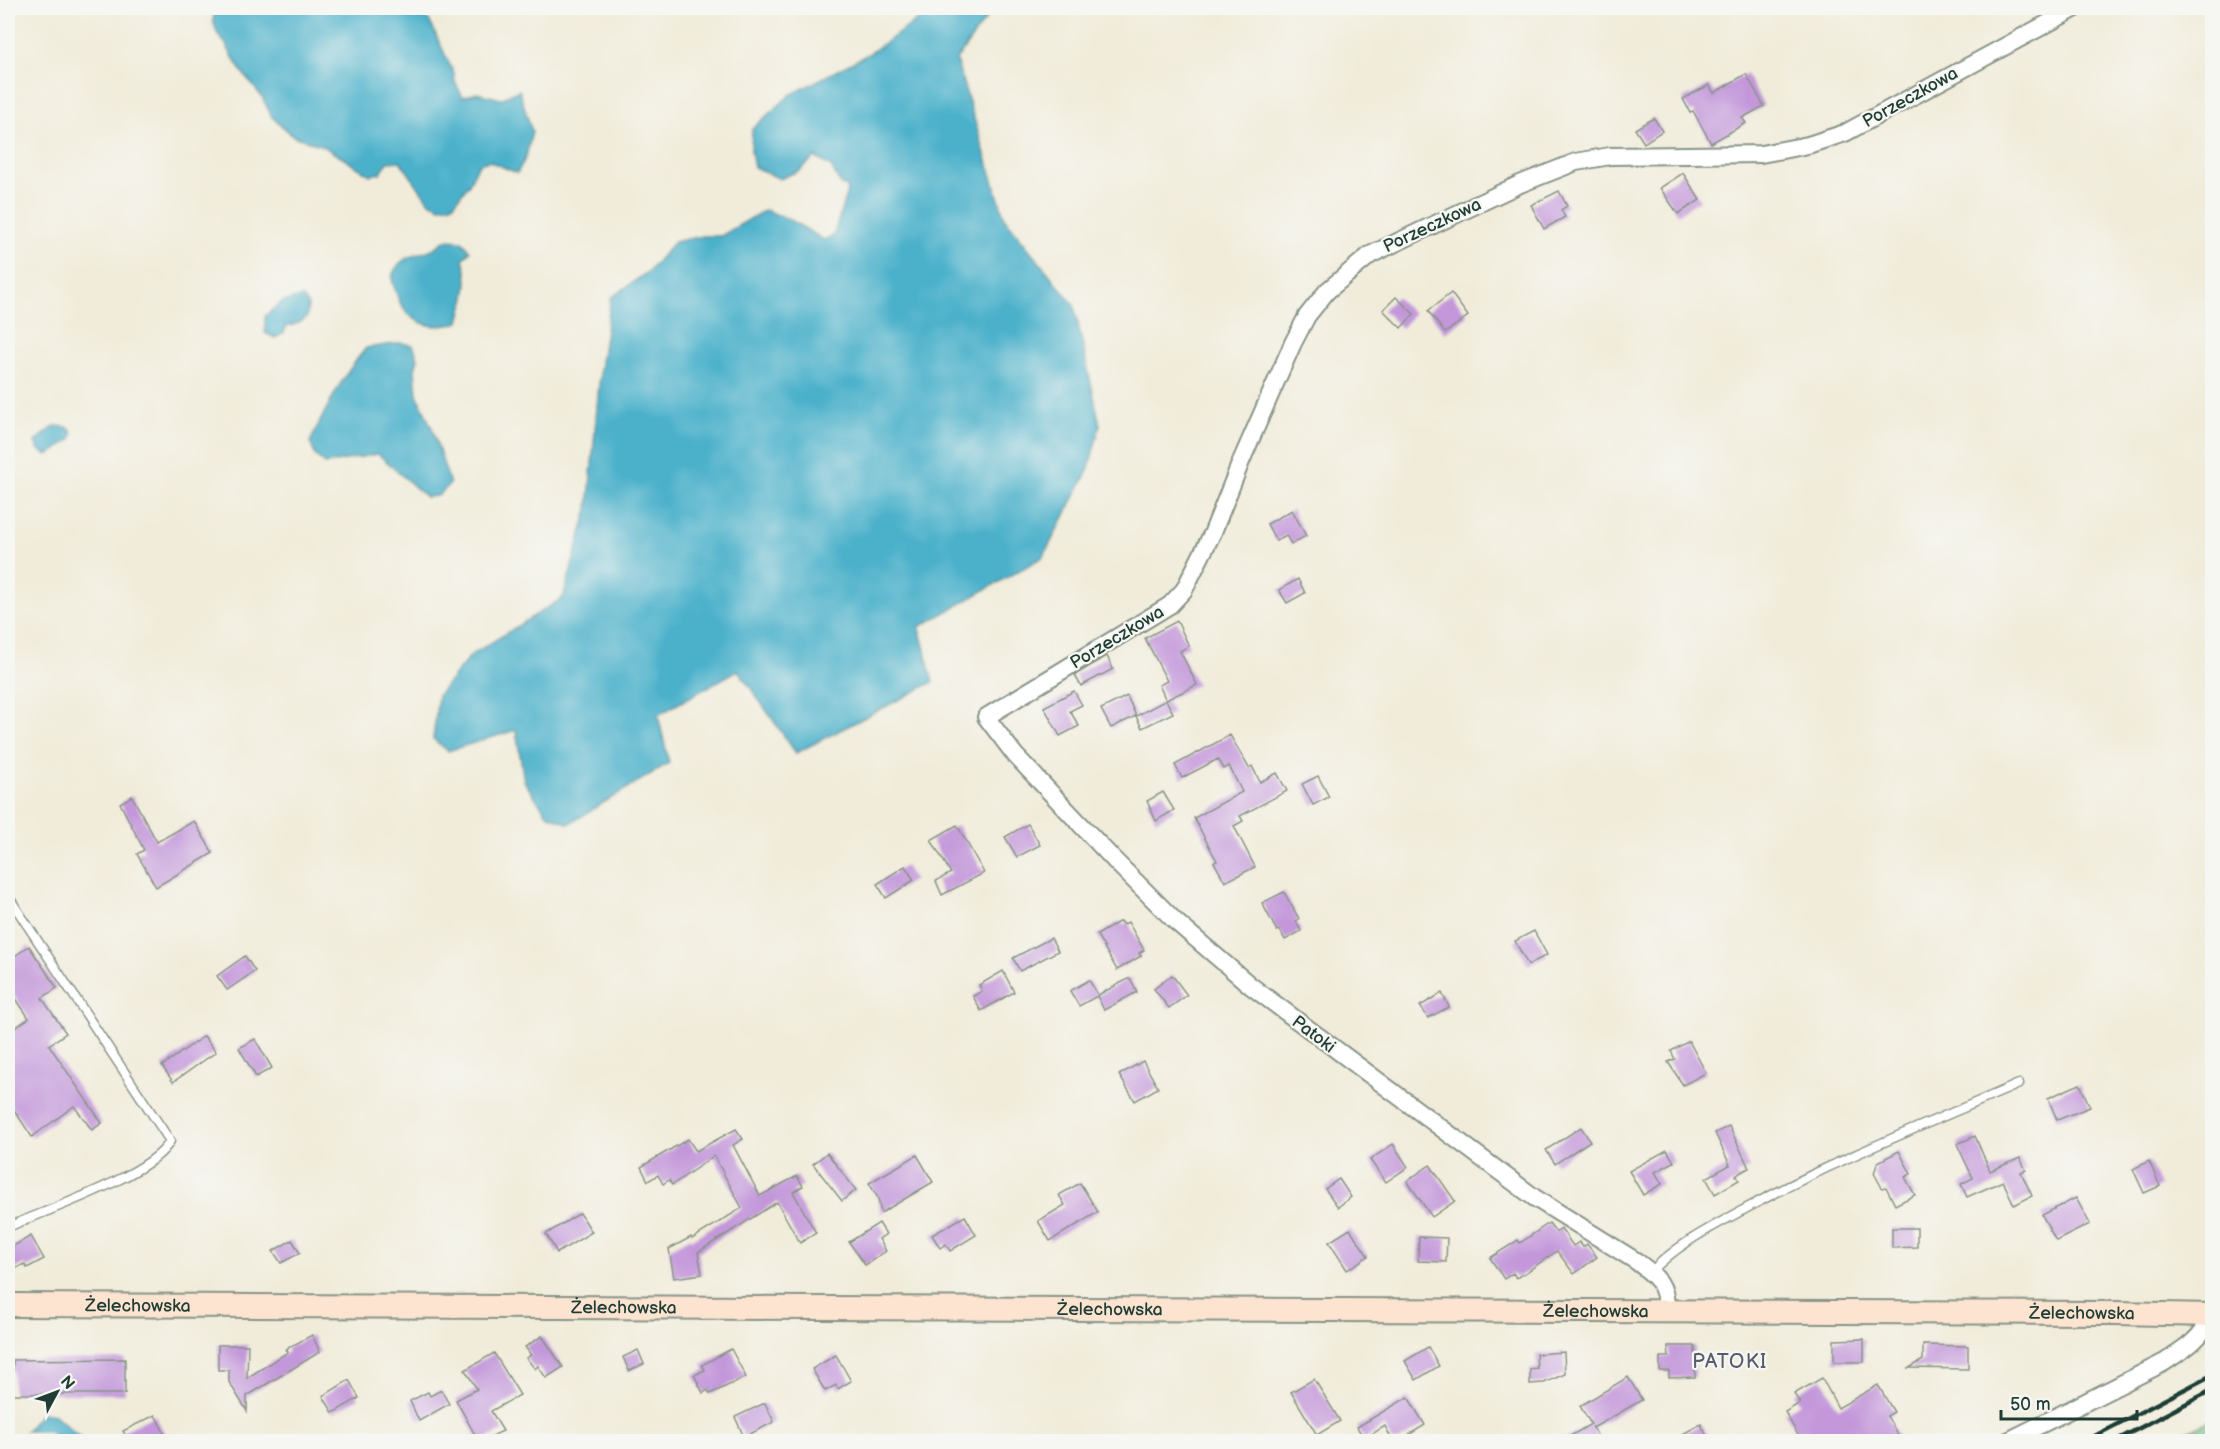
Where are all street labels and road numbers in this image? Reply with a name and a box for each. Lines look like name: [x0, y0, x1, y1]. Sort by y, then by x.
street label: Porzeczkowa: [1859, 63, 1962, 132]
street label: Porzeczkowa: [1380, 194, 1484, 257]
street label: Porzeczkowa: [1067, 601, 1168, 674]
street label: Patoki: [1288, 1011, 1340, 1058]
street label: Żelechowska: [84, 1294, 191, 1317]
street label: Żelechowska: [570, 1296, 677, 1319]
street label: Żelechowska: [1056, 1298, 1163, 1320]
street label: Żelechowska: [1542, 1300, 1649, 1322]
street label: Żelechowska: [2028, 1302, 2135, 1324]

